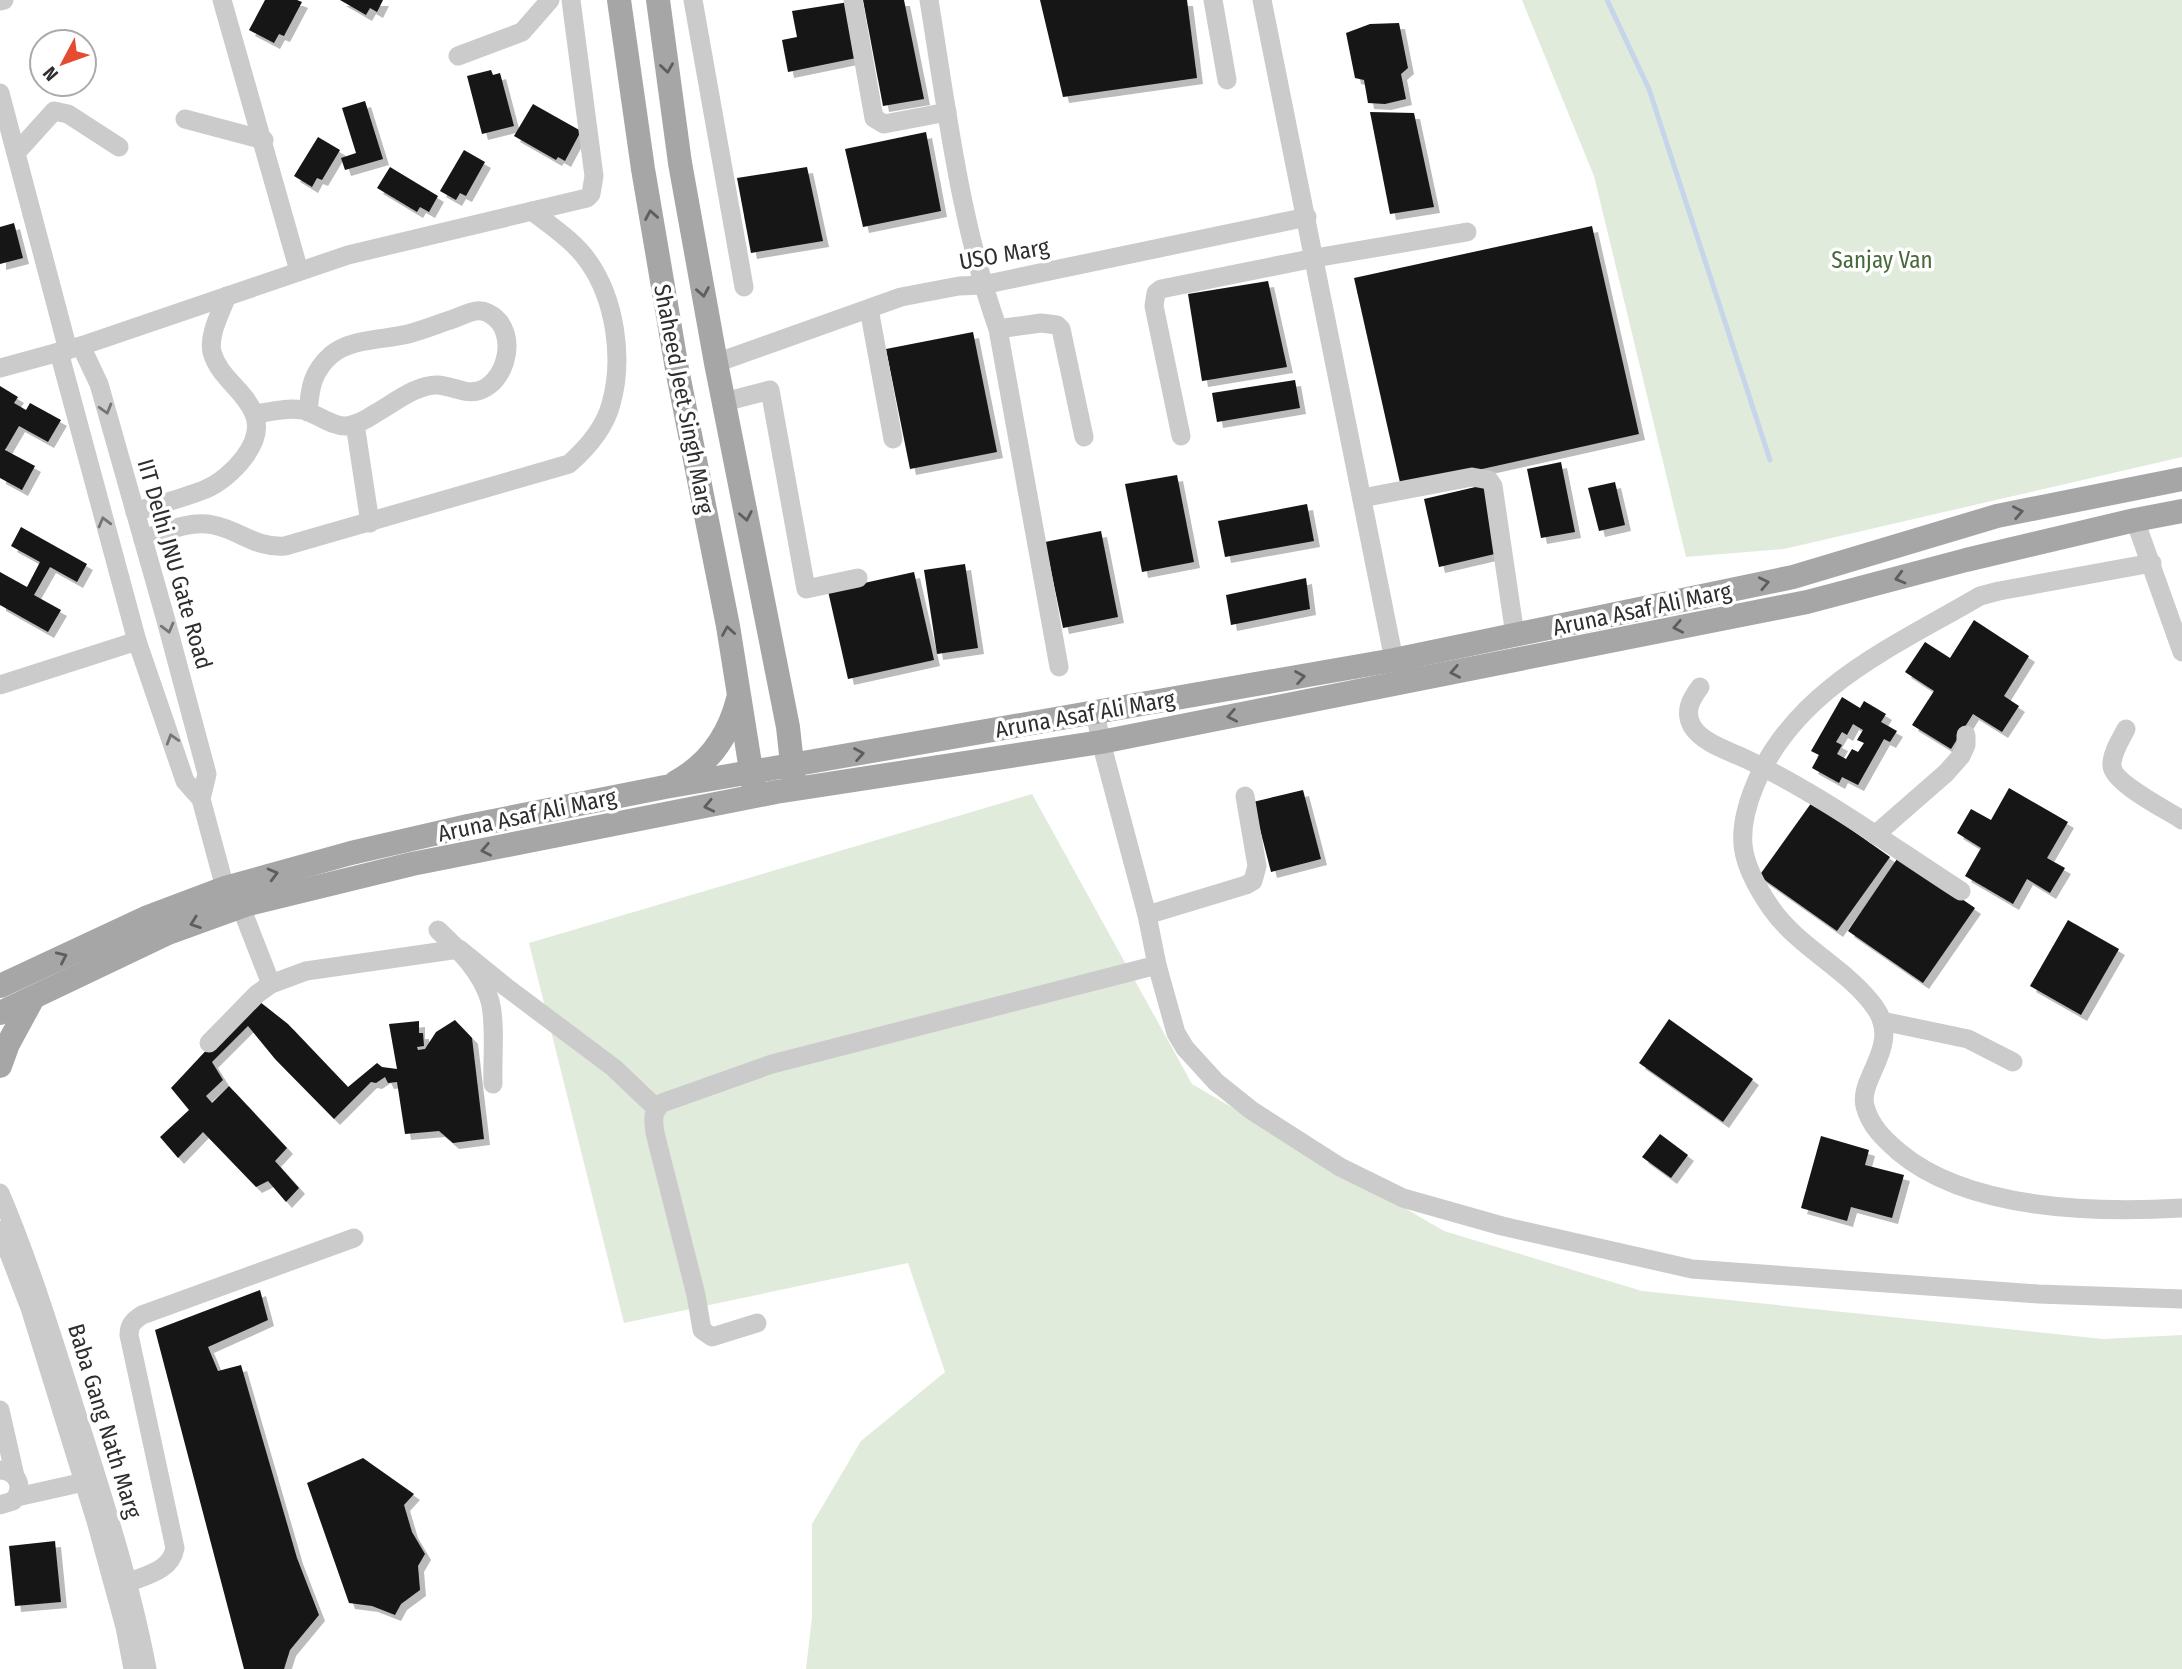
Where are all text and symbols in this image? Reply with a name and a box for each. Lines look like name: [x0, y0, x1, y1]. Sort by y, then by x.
north arrow: [28, 28, 98, 98]
text: N: [38, 62, 63, 86]
one-way arrow: [660, 62, 675, 74]
one-way arrow: [644, 209, 659, 221]
street label: USO Marg: [957, 232, 1051, 276]
park label: Sanjay Van: [1831, 246, 1933, 274]
street label: Shaheed Jeet Singh Marg: [648, 282, 720, 516]
one-way arrow: [695, 286, 710, 298]
one-way arrow: [98, 403, 112, 415]
street label: IIT Delhi JNU Gate Road: [132, 456, 218, 672]
one-way arrow: [2012, 505, 2024, 520]
one-way arrow: [738, 510, 753, 522]
one-way arrow: [98, 516, 113, 528]
one-way arrow: [1894, 570, 1906, 584]
street label: Aruna Asaf Ali Marg: [1550, 576, 1734, 642]
one-way arrow: [1758, 577, 1770, 592]
one-way arrow: [1672, 619, 1684, 634]
one-way arrow: [160, 622, 174, 634]
one-way arrow: [721, 625, 736, 637]
one-way arrow: [1449, 663, 1461, 678]
one-way arrow: [1294, 670, 1306, 685]
street label: Aruna Asaf Ali Marg: [993, 684, 1177, 744]
one-way arrow: [1226, 707, 1238, 722]
one-way arrow: [165, 733, 180, 745]
one-way arrow: [853, 748, 865, 763]
street label: Aruna Asaf Ali Marg: [435, 782, 619, 848]
one-way arrow: [703, 798, 715, 813]
one-way arrow: [480, 841, 492, 856]
one-way arrow: [267, 868, 279, 882]
one-way arrow: [189, 915, 201, 929]
one-way arrow: [55, 951, 67, 965]
street label: Baba Gang Nath Marg: [62, 1320, 148, 1522]

